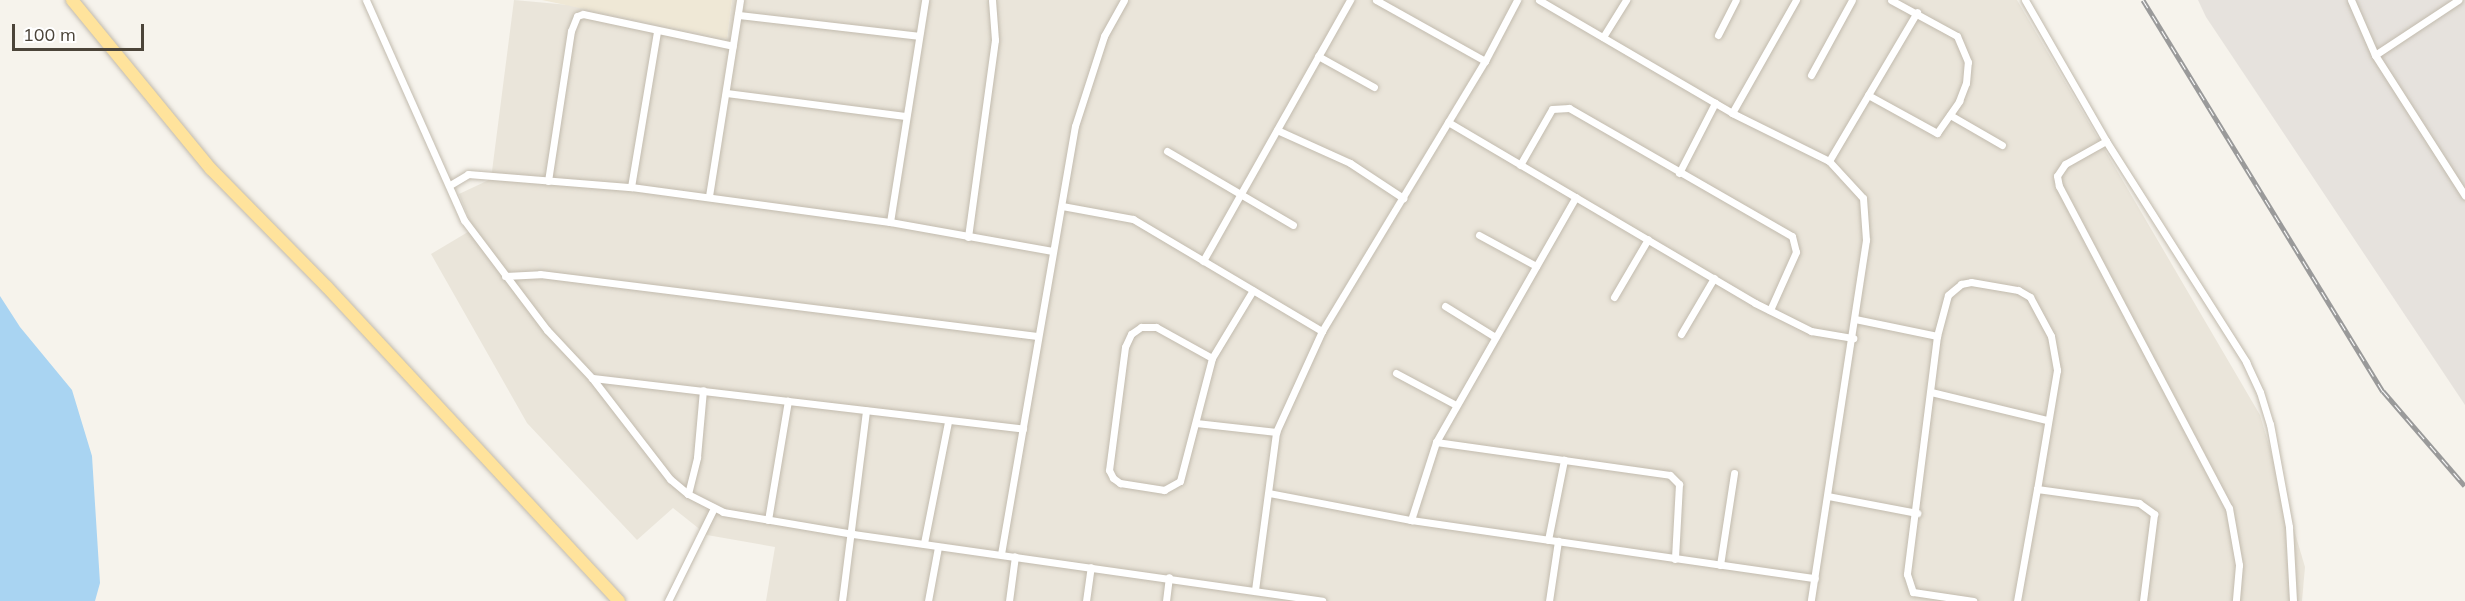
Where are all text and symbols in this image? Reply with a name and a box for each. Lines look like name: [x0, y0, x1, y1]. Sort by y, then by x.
scale bar: [15, 12, 147, 50]
text: 100 m: [23, 23, 76, 46]

